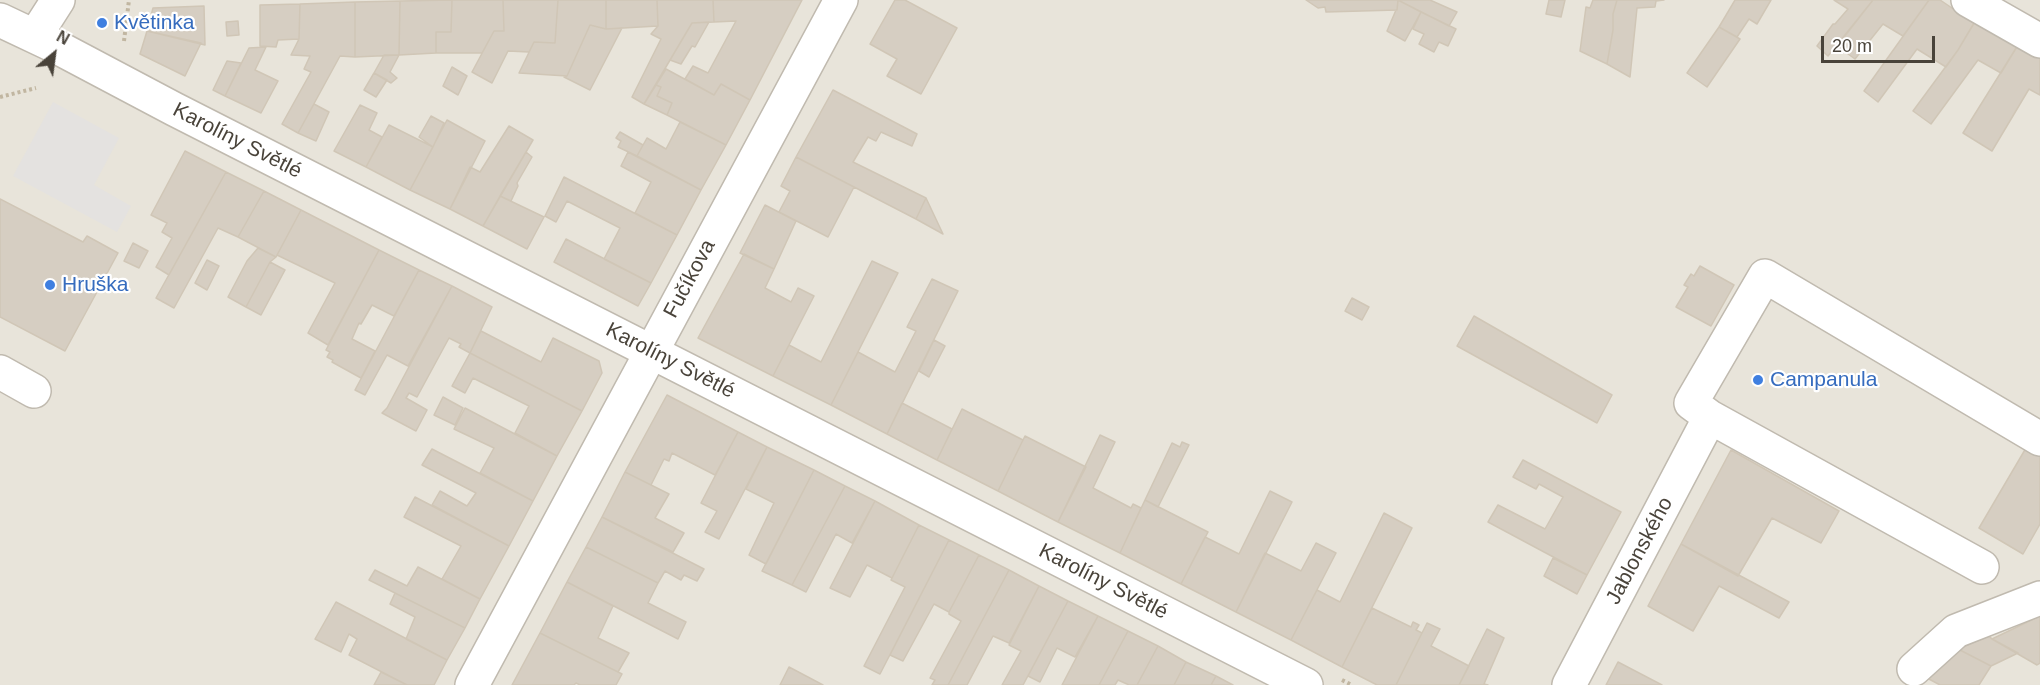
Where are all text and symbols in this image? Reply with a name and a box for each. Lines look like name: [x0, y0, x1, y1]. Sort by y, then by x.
place label: Květinka: [114, 10, 195, 36]
marker: Květinka: [95, 16, 109, 30]
north arrow: [24, 24, 84, 84]
scale bar: [1824, 24, 1938, 62]
text: N: [54, 28, 72, 48]
text: 20 m: [1832, 36, 1872, 56]
street label: Karolíny Světlé: [168, 98, 306, 184]
street label: Fučíkova: [659, 235, 721, 323]
place label: Hruška: [62, 272, 129, 298]
marker: Hruška: [43, 278, 57, 292]
street label: Karolíny Světlé: [601, 318, 739, 404]
place label: Campanula: [1770, 367, 1877, 393]
marker: Campanula: [1751, 373, 1765, 387]
street label: Jablonského: [1601, 493, 1679, 609]
street label: Karolíny Světlé: [1034, 539, 1172, 625]

